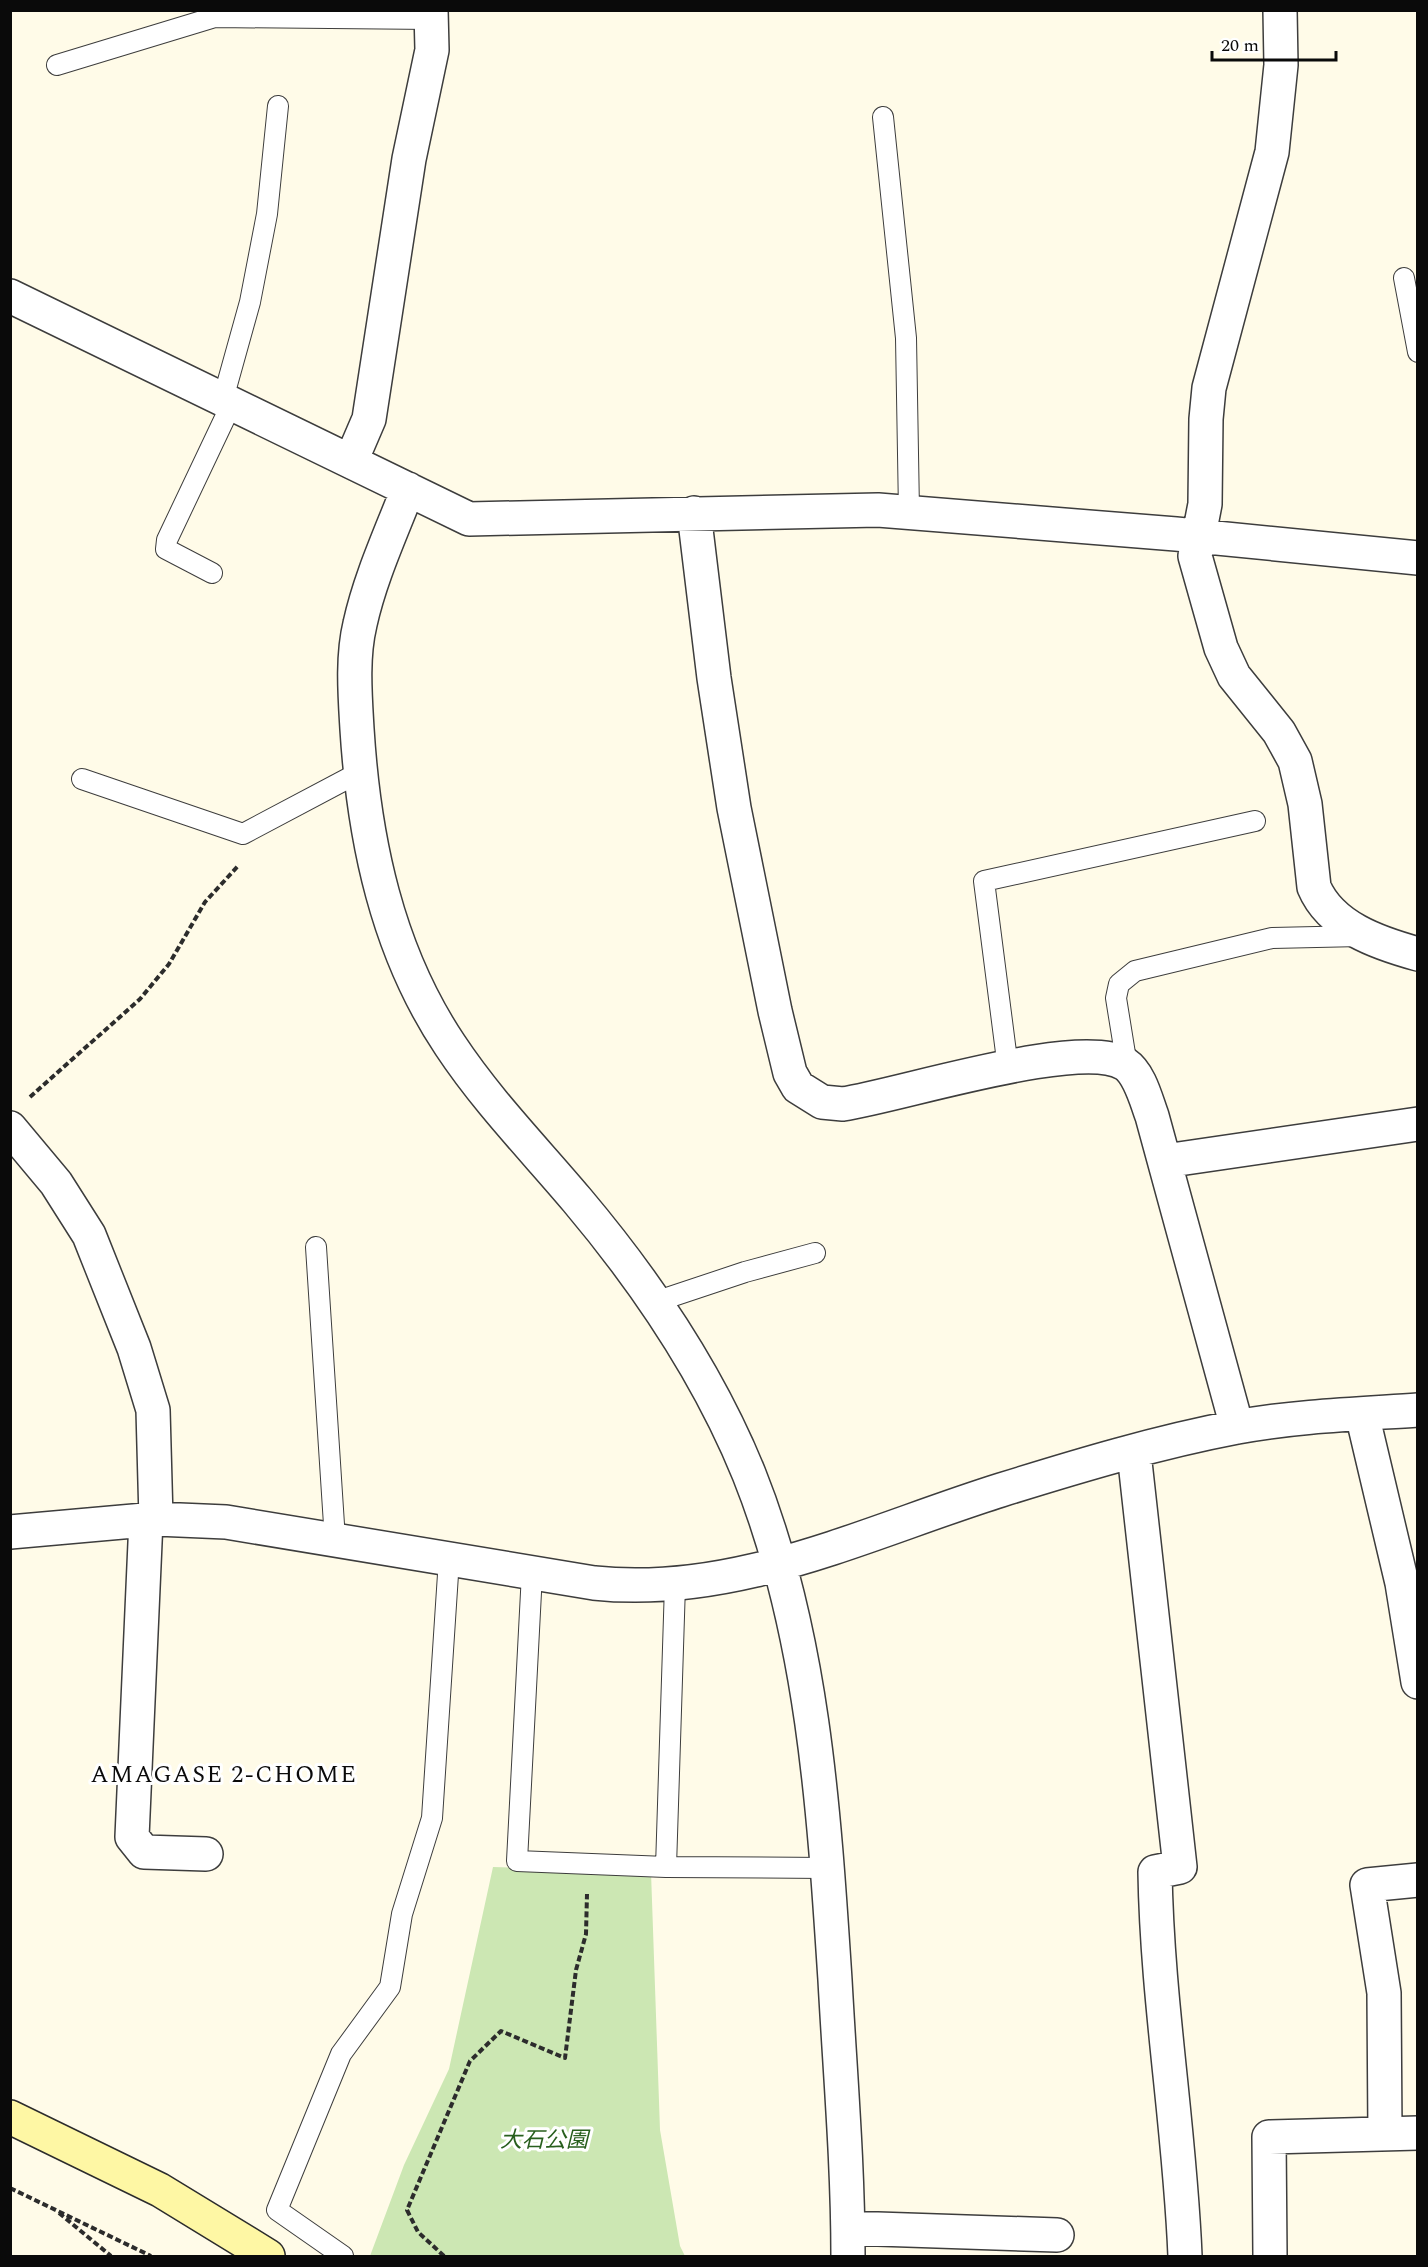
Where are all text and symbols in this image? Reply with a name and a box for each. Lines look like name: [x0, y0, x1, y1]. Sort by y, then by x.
scale bar: [1212, 24, 1336, 62]
text: 20 m: [1221, 32, 1259, 59]
district label: AMAGASE 2-CHOME: [91, 1757, 357, 1793]
park label: 大石公園: [500, 2124, 591, 2157]

